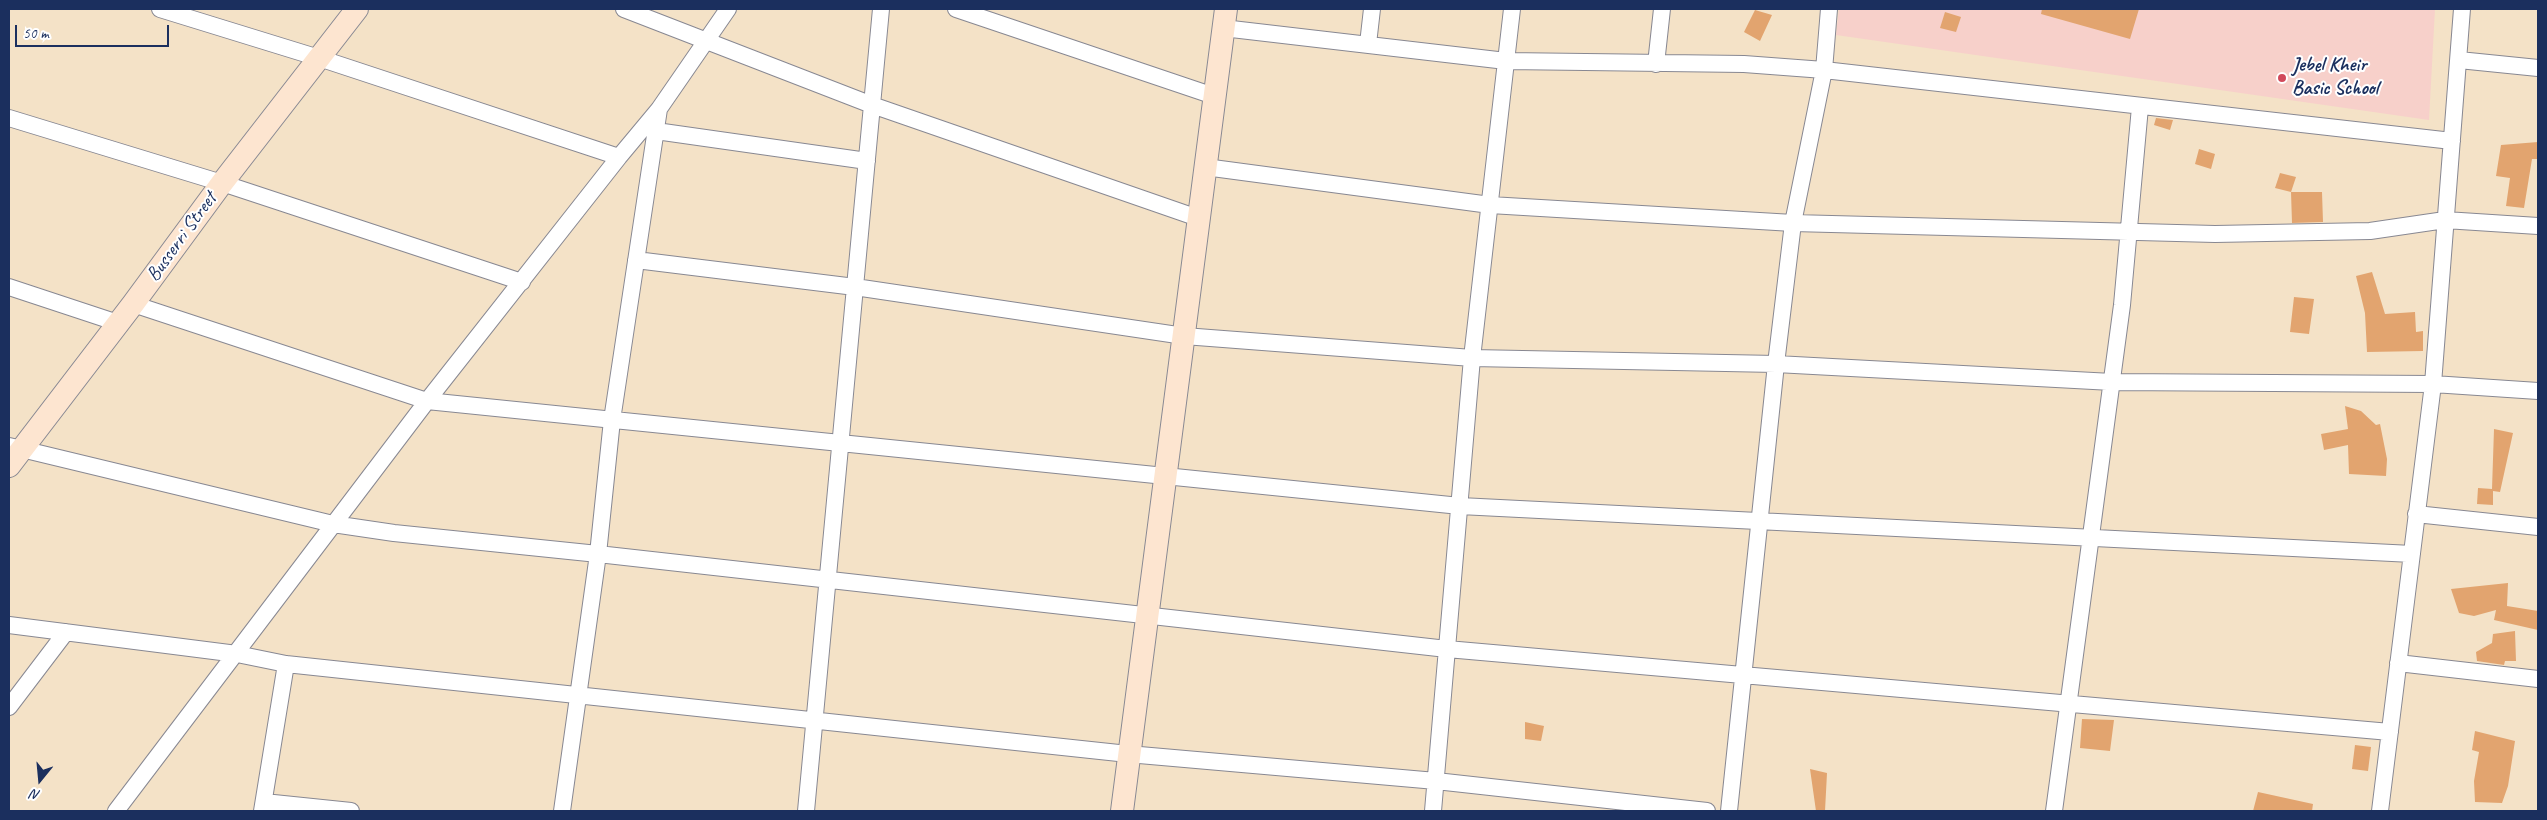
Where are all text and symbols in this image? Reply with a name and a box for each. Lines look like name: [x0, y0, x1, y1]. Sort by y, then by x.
scale bar: [18, 15, 171, 47]
text: 50 m: [23, 24, 49, 43]
place label: Jebel Kheir Basic School: [2292, 54, 2378, 101]
marker: Jebel Kheir Basic School: [2276, 72, 2288, 84]
street label: Busserri Street: [142, 188, 222, 286]
north arrow: [15, 755, 65, 805]
text: N: [29, 785, 42, 804]

